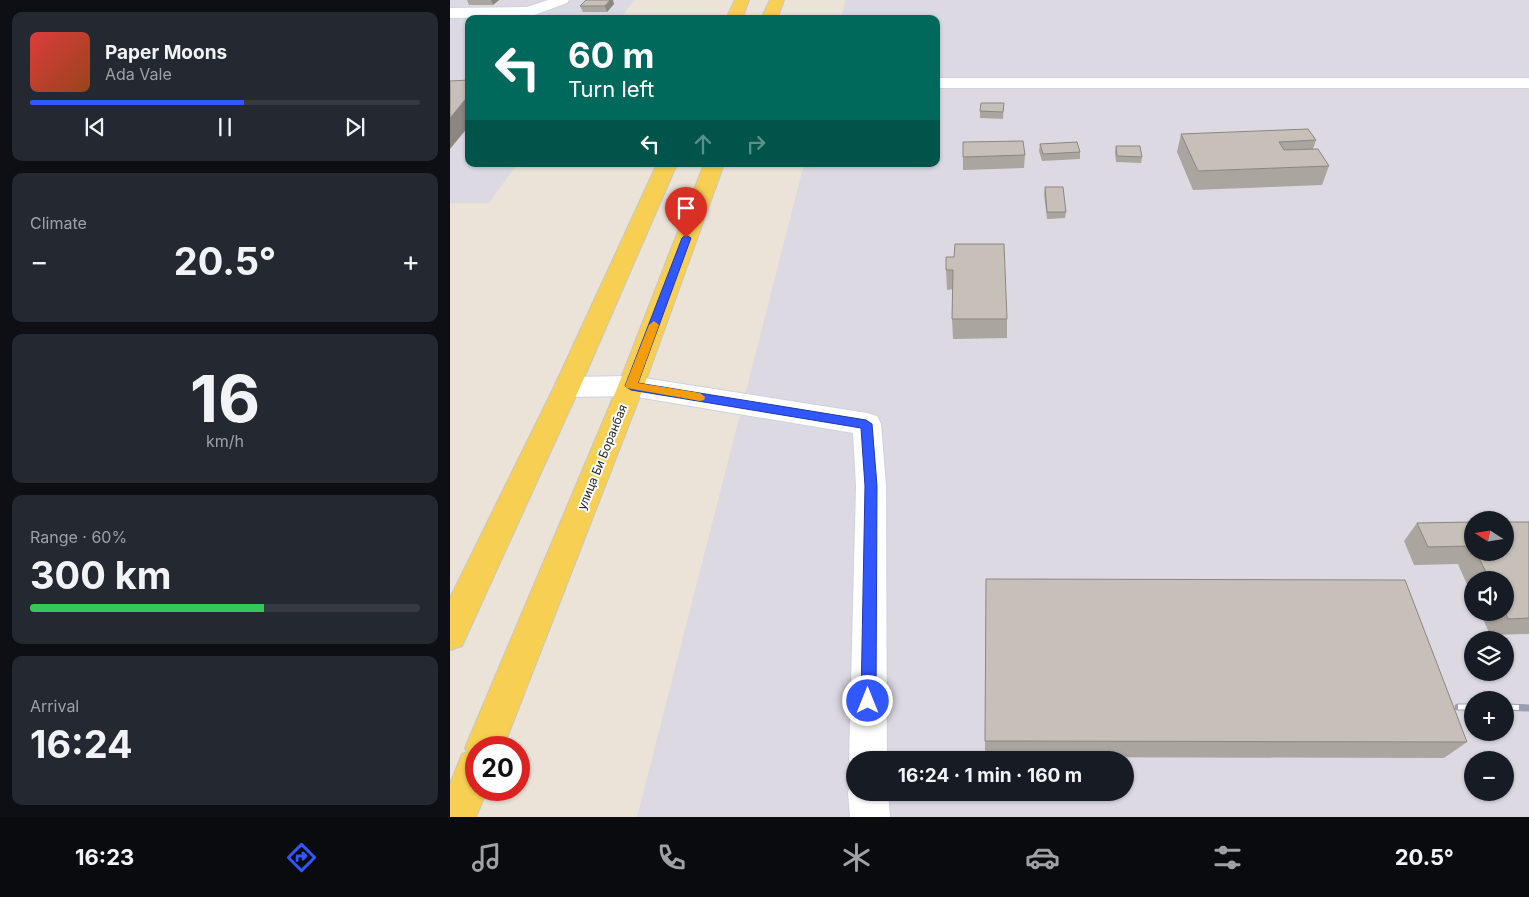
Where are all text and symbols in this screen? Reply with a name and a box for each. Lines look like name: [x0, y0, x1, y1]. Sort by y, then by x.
text: 60 m: [568, 34, 655, 76]
icon: left: [485, 35, 550, 100]
text: Paper Moons: [105, 41, 227, 64]
text: Ada Vale: [105, 64, 172, 84]
text: Turn left: [568, 76, 654, 102]
icon: previous: [81, 113, 109, 141]
icon: pause: [211, 113, 239, 141]
icon: next: [341, 113, 369, 141]
icon: left: [636, 130, 664, 158]
icon: ahead: [689, 130, 717, 158]
icon: right: [742, 130, 770, 158]
pin: [665, 187, 707, 238]
icon: arrive: [672, 194, 700, 222]
text: Climate: [30, 213, 87, 233]
text: 20.5°: [174, 238, 276, 284]
text: −: [30, 244, 49, 278]
text: +: [401, 244, 420, 278]
text: 16: [190, 359, 260, 438]
street label: улица Би Боранбая: [574, 402, 630, 512]
text: km/h: [206, 431, 244, 451]
north arrow: [1464, 511, 1514, 561]
map controls: [1464, 511, 1514, 801]
text: Range · 60%: [30, 527, 127, 547]
text: 300 km: [30, 552, 172, 598]
button: sound: [1464, 571, 1514, 621]
button: layers: [1464, 631, 1514, 681]
position arrow: [841, 674, 893, 726]
button: +: [1464, 691, 1514, 741]
text: Arrival: [30, 696, 79, 716]
text: 16:24: [30, 721, 133, 767]
speed limit sign: 20: [465, 736, 530, 801]
button: −: [1464, 751, 1514, 801]
text: 16:24 · 1 min · 160 m: [898, 764, 1082, 787]
icon: directions: [284, 840, 319, 875]
icon: music: [469, 840, 504, 875]
icon: phone: [654, 840, 689, 875]
icon: climate: [839, 840, 874, 875]
icon: car: [1025, 840, 1060, 875]
icon: filters: [1210, 840, 1245, 875]
text: 16:23: [75, 844, 134, 870]
text: 20.5°: [1395, 844, 1454, 870]

